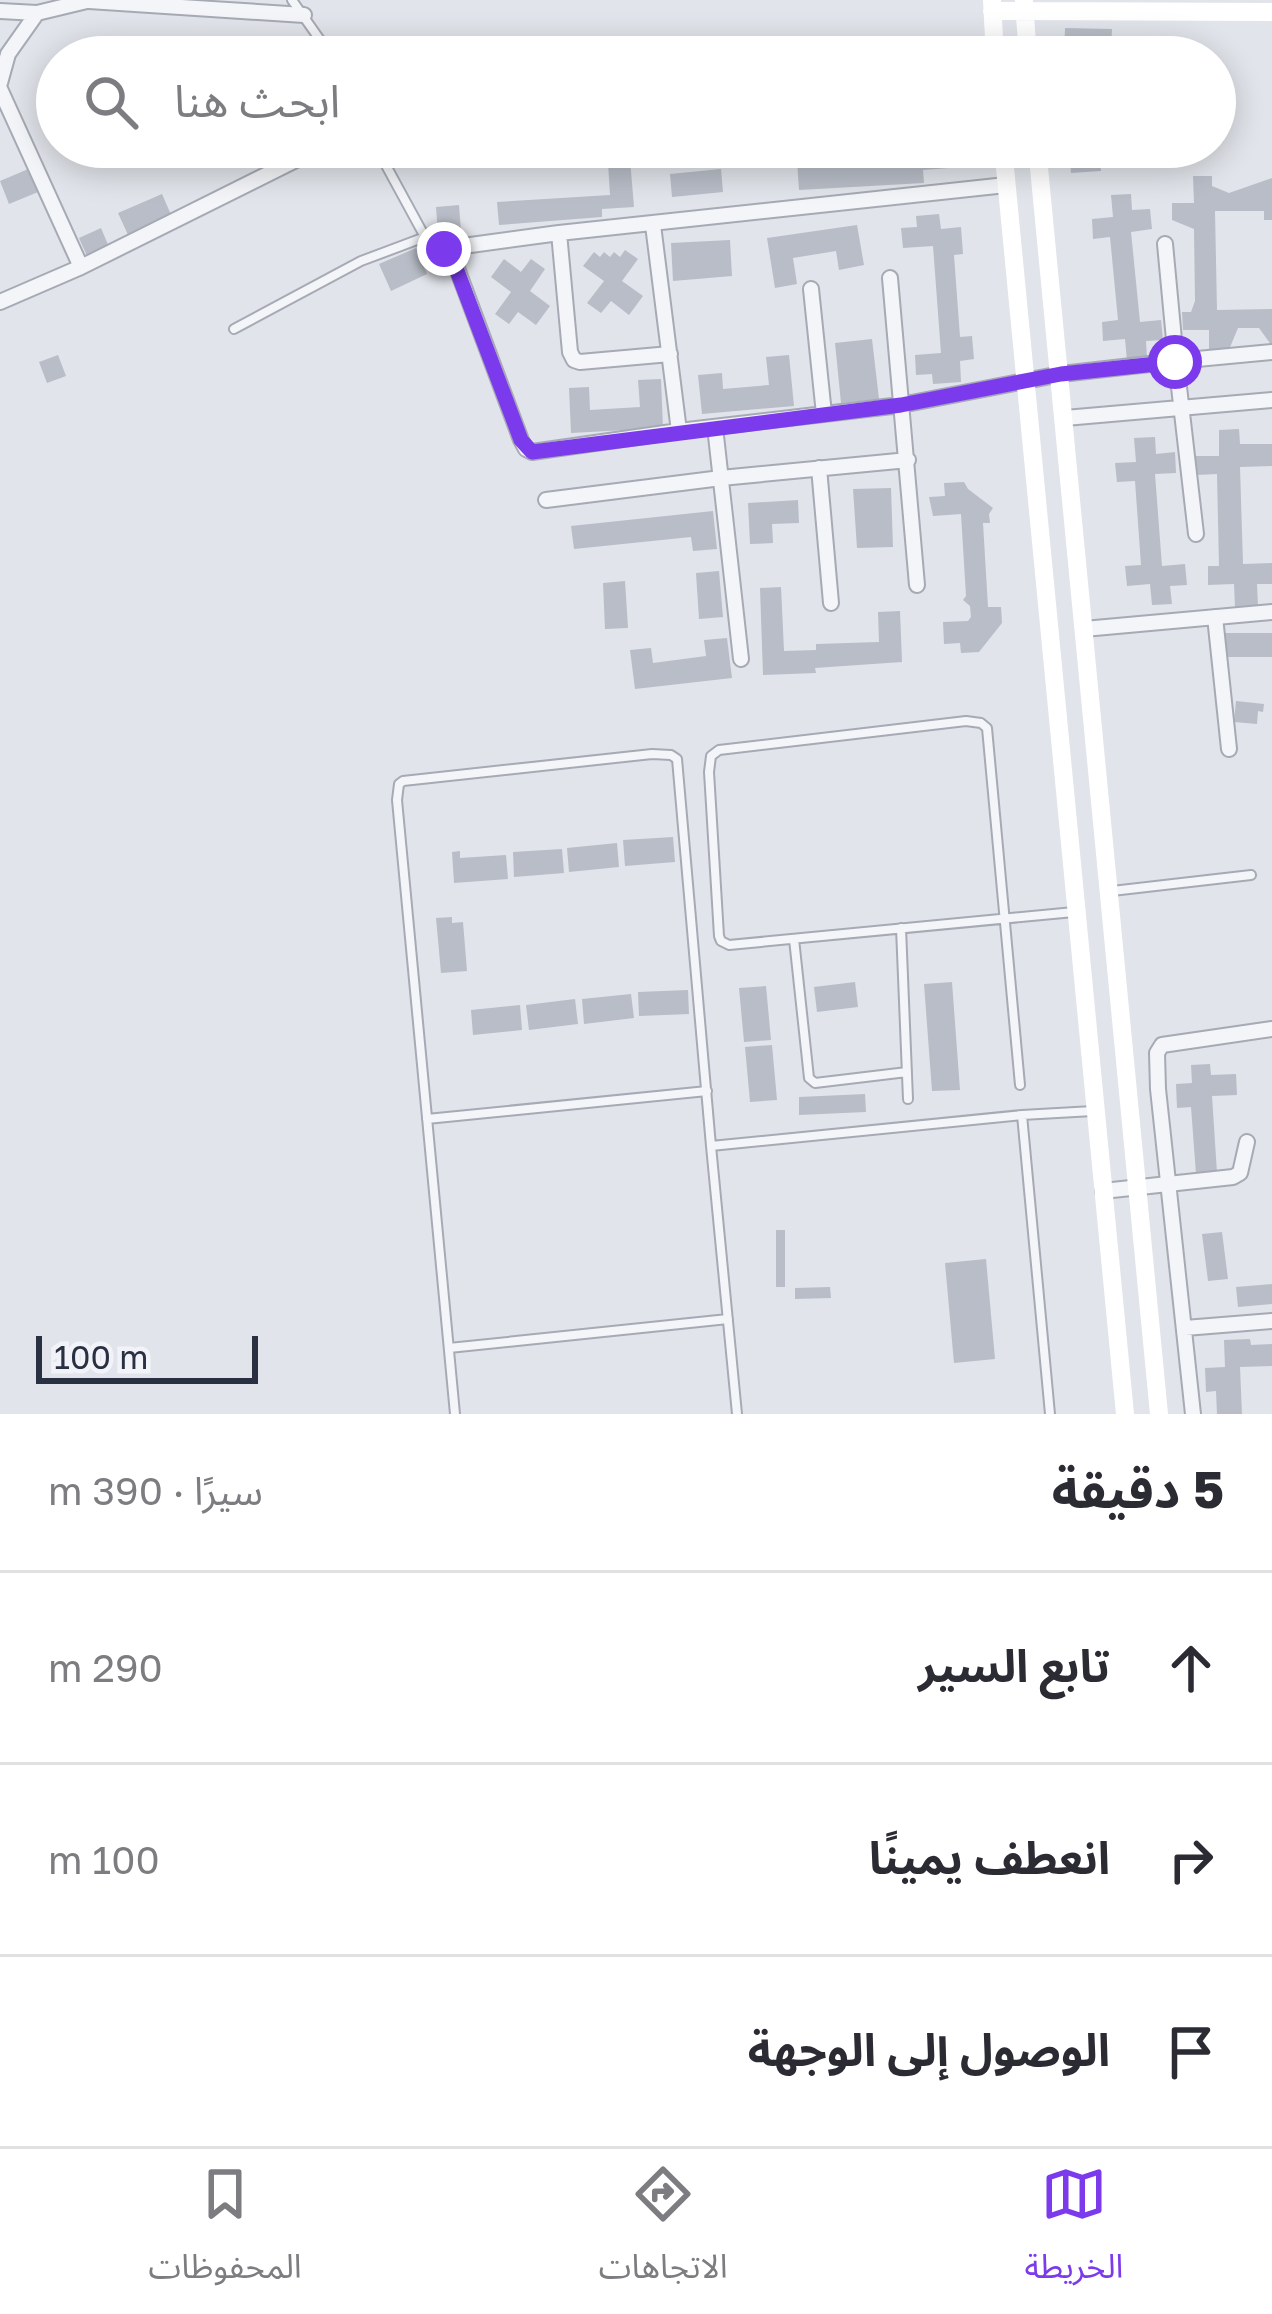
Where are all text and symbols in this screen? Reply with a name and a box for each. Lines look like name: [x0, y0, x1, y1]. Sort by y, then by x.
search box: [36, 36, 1236, 168]
icon: search: [78, 69, 144, 135]
text: ابحث هنا: [174, 73, 340, 127]
route end: [417, 222, 471, 276]
route start: [1148, 335, 1202, 389]
scale bar: [36, 1330, 258, 1383]
text: 100 m: [54, 1337, 148, 1376]
text: 5 دقيقة: [1052, 1458, 1224, 1519]
text: سيرًا · 390 m: [48, 1467, 263, 1514]
icon: ahead: [1158, 1635, 1224, 1701]
text: تابع السير: [918, 1638, 1110, 1692]
text: 290 m: [48, 1644, 163, 1691]
icon: right: [1158, 1827, 1224, 1893]
text: انعطف يمينًا: [869, 1830, 1110, 1884]
text: 100 m: [48, 1836, 160, 1883]
icon: arrive: [1158, 2019, 1224, 2085]
text: الوصول إلى الوجهة: [748, 2022, 1110, 2076]
tab: المحفوظات: [149, 2161, 302, 2302]
tab: الاتجاهات: [599, 2161, 728, 2302]
tab: الخريطة: [1025, 2161, 1123, 2302]

